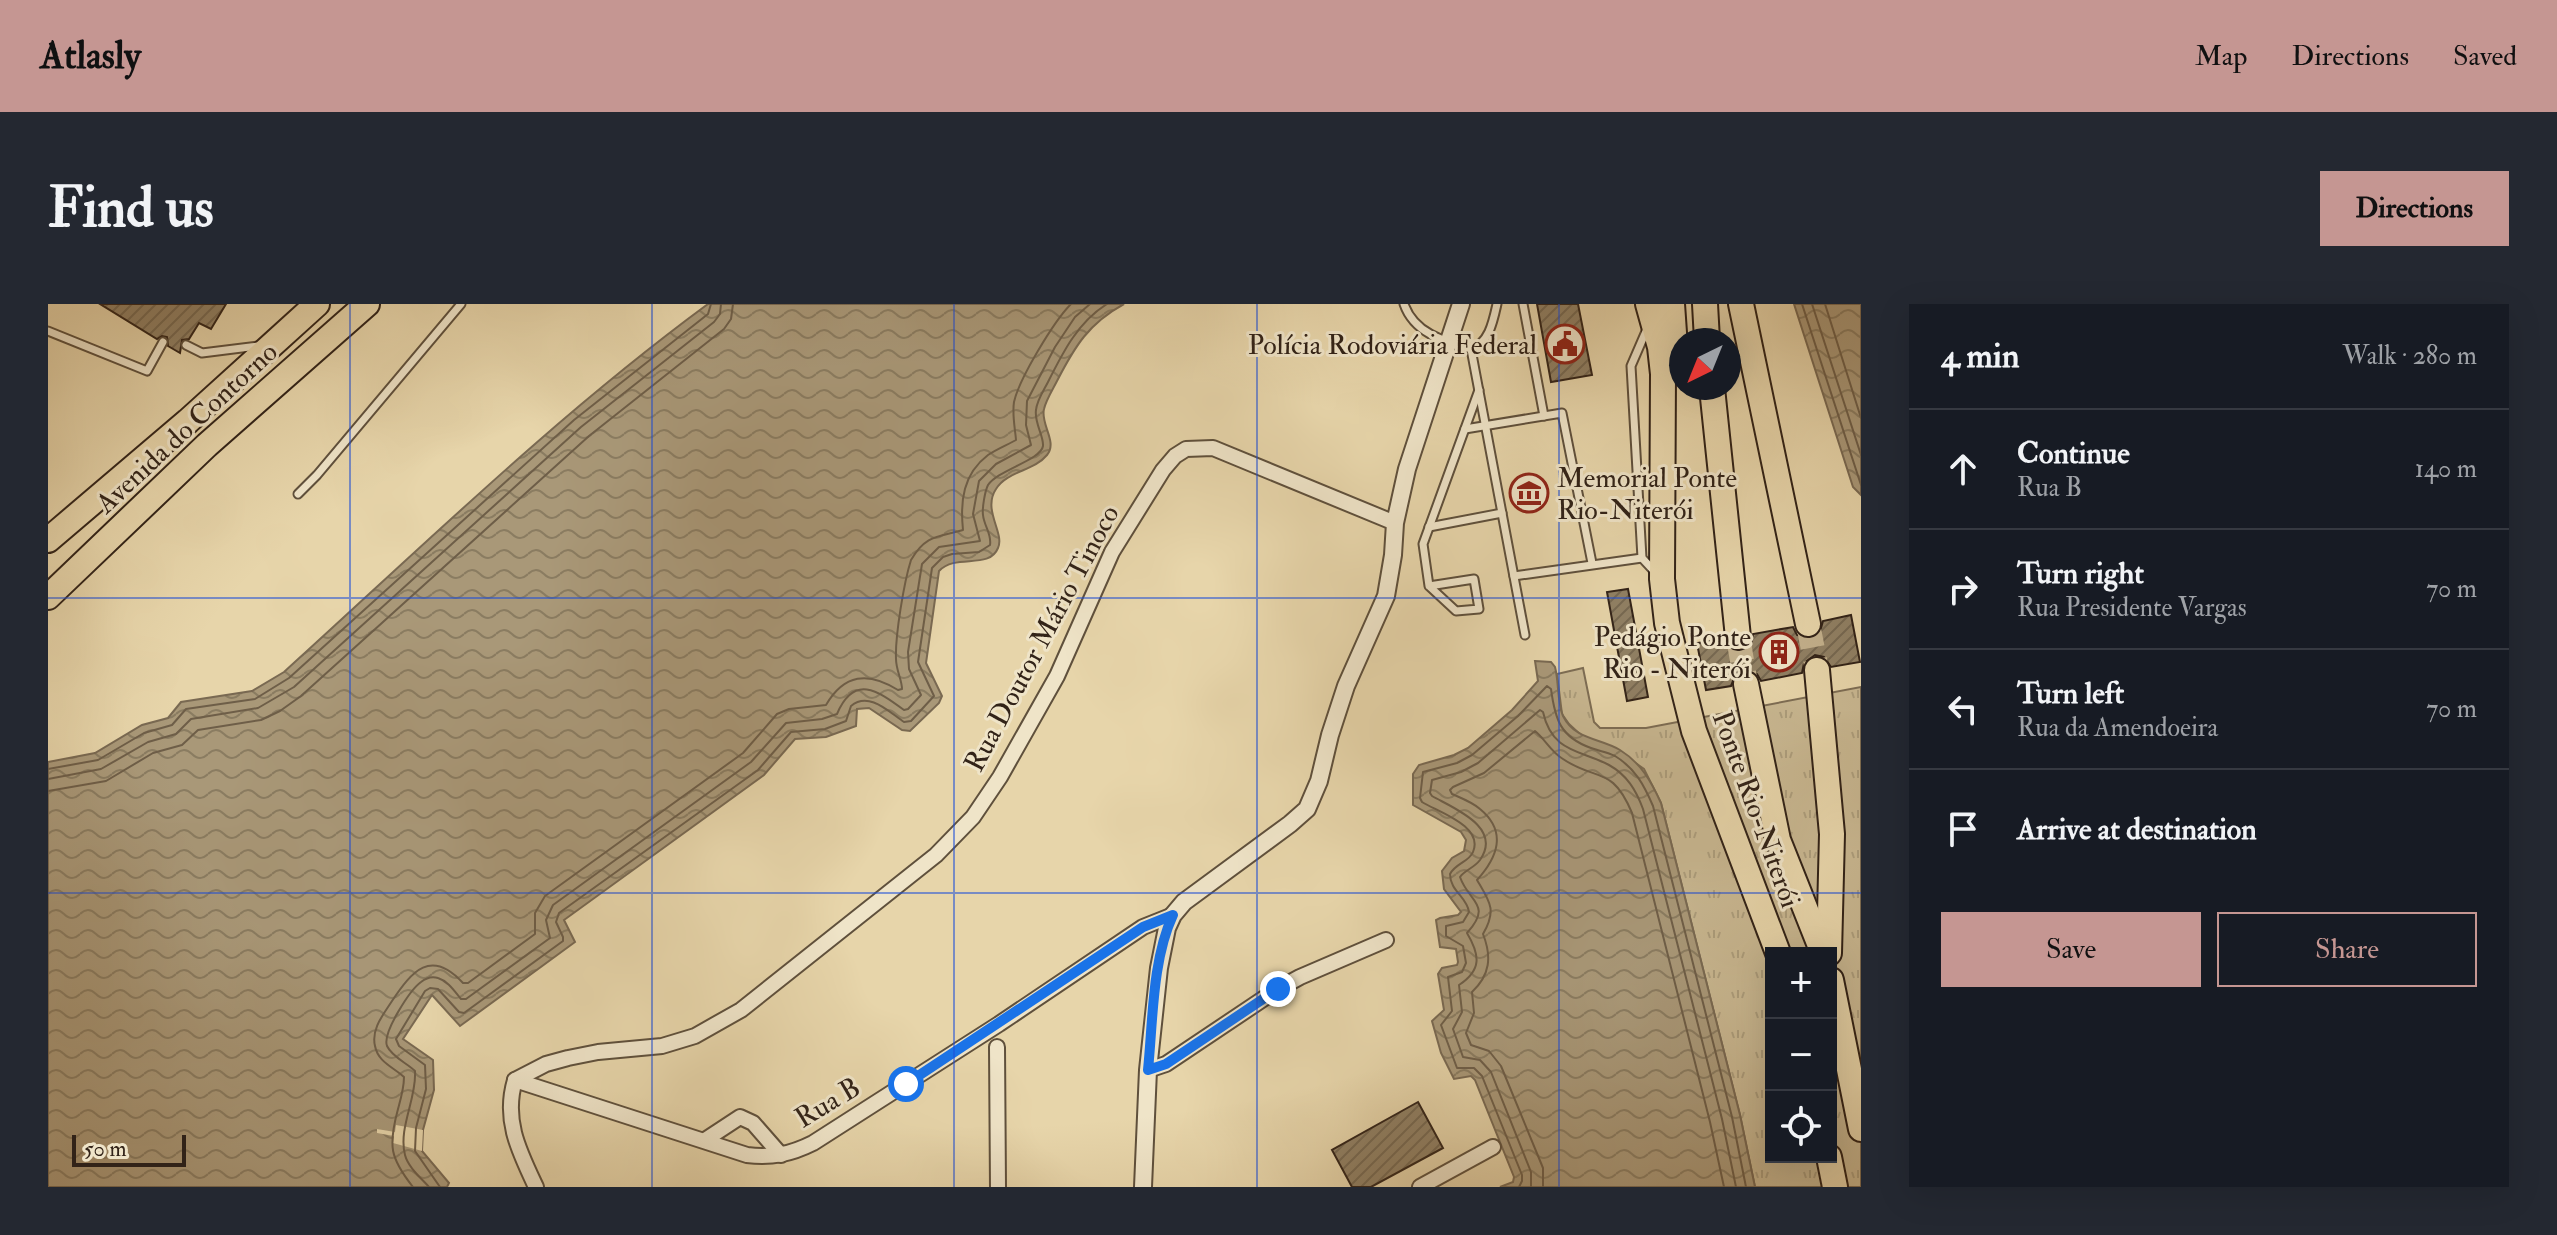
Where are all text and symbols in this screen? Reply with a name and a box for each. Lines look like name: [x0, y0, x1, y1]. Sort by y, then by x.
text: Atlasly: [40, 32, 141, 80]
text: Map: [2195, 39, 2248, 74]
text: Directions: [2292, 39, 2409, 74]
text: Saved: [2453, 39, 2517, 74]
button: Directions: [2320, 171, 2509, 246]
text: Find us: [48, 173, 214, 244]
public building icon: Polícia Rodoviária Federal: [1544, 323, 1586, 365]
place label: Polícia Rodoviária Federal: [1248, 328, 1537, 363]
north arrow: [1669, 328, 1741, 400]
street label: Avenida do Contorno: [88, 335, 285, 522]
text: 4 min: [1941, 335, 2019, 378]
text: Walk · 280 m: [2343, 340, 2477, 372]
text: Continue: [2017, 435, 2130, 472]
icon: ahead: [1941, 447, 1985, 491]
text: 140 m: [2415, 453, 2477, 485]
place label: Memorial Ponte Rio-Niterói: [1557, 461, 1737, 528]
museum icon: Memorial Ponte Rio-Niterói: [1508, 472, 1550, 514]
text: Rua B: [2017, 472, 2082, 504]
street label: Rua Doutor Mário Tinoco: [957, 499, 1128, 778]
text: Turn right: [2017, 555, 2144, 592]
icon: right: [1941, 567, 1985, 611]
text: 70 m: [2426, 573, 2477, 605]
text: Rua Presidente Vargas: [2017, 592, 2247, 624]
place label: Pedágio Ponte Rio - Niterói: [1594, 620, 1751, 687]
building icon: Pedágio Ponte Rio - Niterói: [1758, 631, 1800, 673]
text: Turn left: [2017, 675, 2124, 712]
icon: left: [1941, 687, 1985, 731]
text: 70 m: [2426, 693, 2477, 725]
street label: Ponte Rio-Niterói: [1704, 706, 1807, 913]
text: Rua da Amendoeira: [2017, 712, 2218, 744]
icon: arrive: [1941, 807, 1985, 851]
text: Arrive at destination: [2017, 811, 2257, 848]
button: Save: [1941, 912, 2201, 987]
button: Share: [2217, 912, 2477, 987]
map controls: [1765, 947, 1837, 1163]
button: +: [1765, 947, 1837, 1019]
route end: [1260, 971, 1296, 1007]
button: −: [1765, 1019, 1837, 1091]
route start: [888, 1066, 924, 1102]
street label: Rua B: [789, 1070, 867, 1136]
button: locate: [1765, 1091, 1837, 1163]
scale bar: [72, 1131, 186, 1167]
text: 50 m: [84, 1135, 126, 1163]

